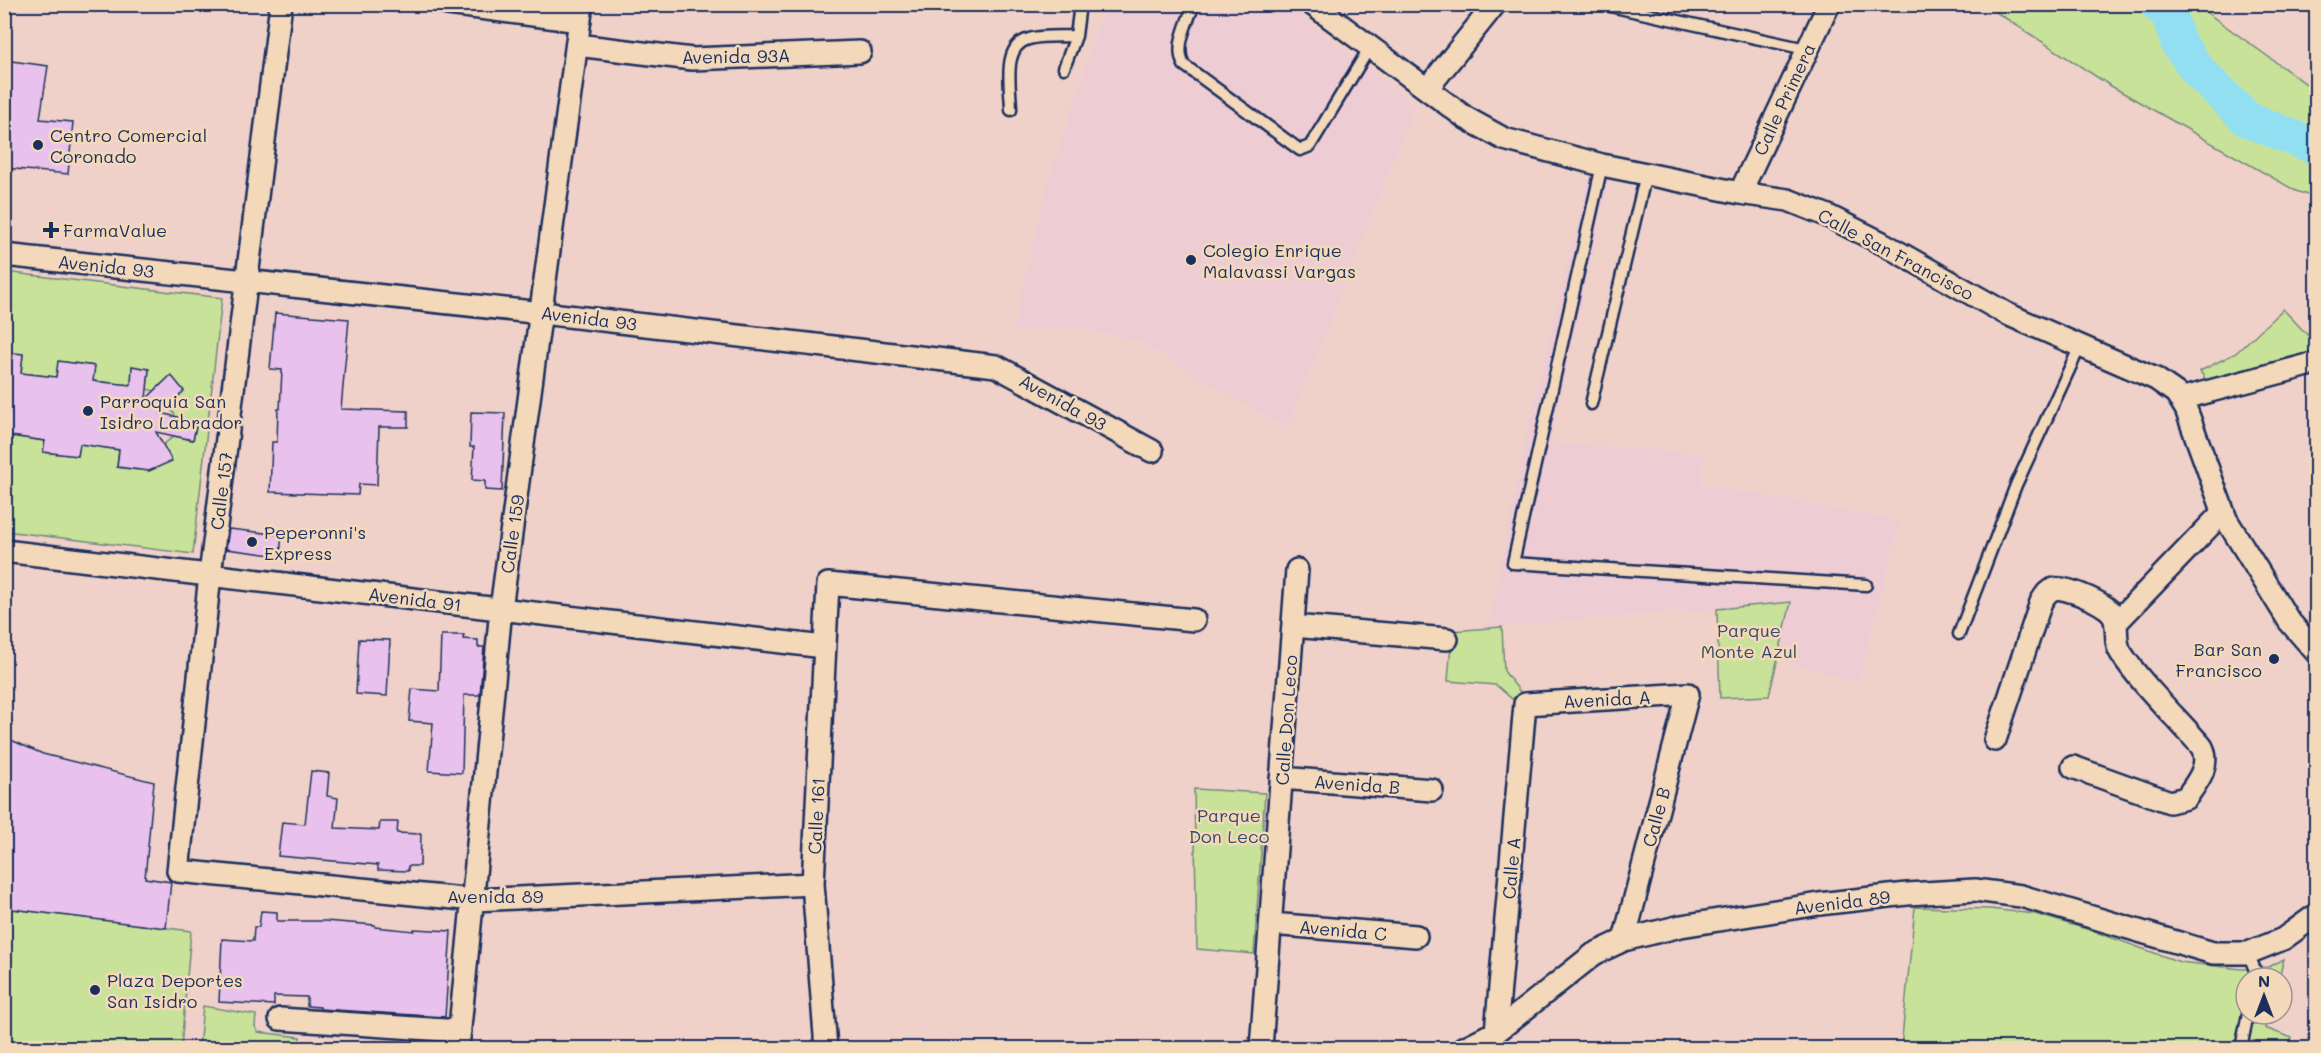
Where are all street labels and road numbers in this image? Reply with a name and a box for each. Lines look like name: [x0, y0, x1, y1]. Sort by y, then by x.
street label: Calle Primera: [1747, 39, 1821, 159]
street label: Avenida 93A: [681, 43, 791, 69]
street label: Calle San Francisco: [1814, 203, 1979, 305]
street label: Avenida 93: [57, 249, 155, 283]
street label: Avenida 93: [540, 300, 638, 336]
street label: Avenida 93: [1015, 368, 1111, 436]
street label: Calle 157: [204, 451, 238, 531]
street label: Calle 159: [495, 493, 529, 575]
street label: Avenida 91: [367, 581, 463, 617]
street label: Calle Don Leco: [1269, 654, 1303, 786]
street label: Avenida A: [1563, 685, 1651, 713]
street label: Avenida B: [1313, 769, 1401, 799]
street label: Calle 161: [802, 777, 830, 855]
street label: Calle B: [1636, 784, 1676, 850]
street label: Calle A: [1496, 836, 1526, 900]
street label: Avenida 89: [447, 884, 544, 908]
street label: Avenida 89: [1793, 884, 1892, 920]
street label: Avenida C: [1298, 914, 1388, 946]

